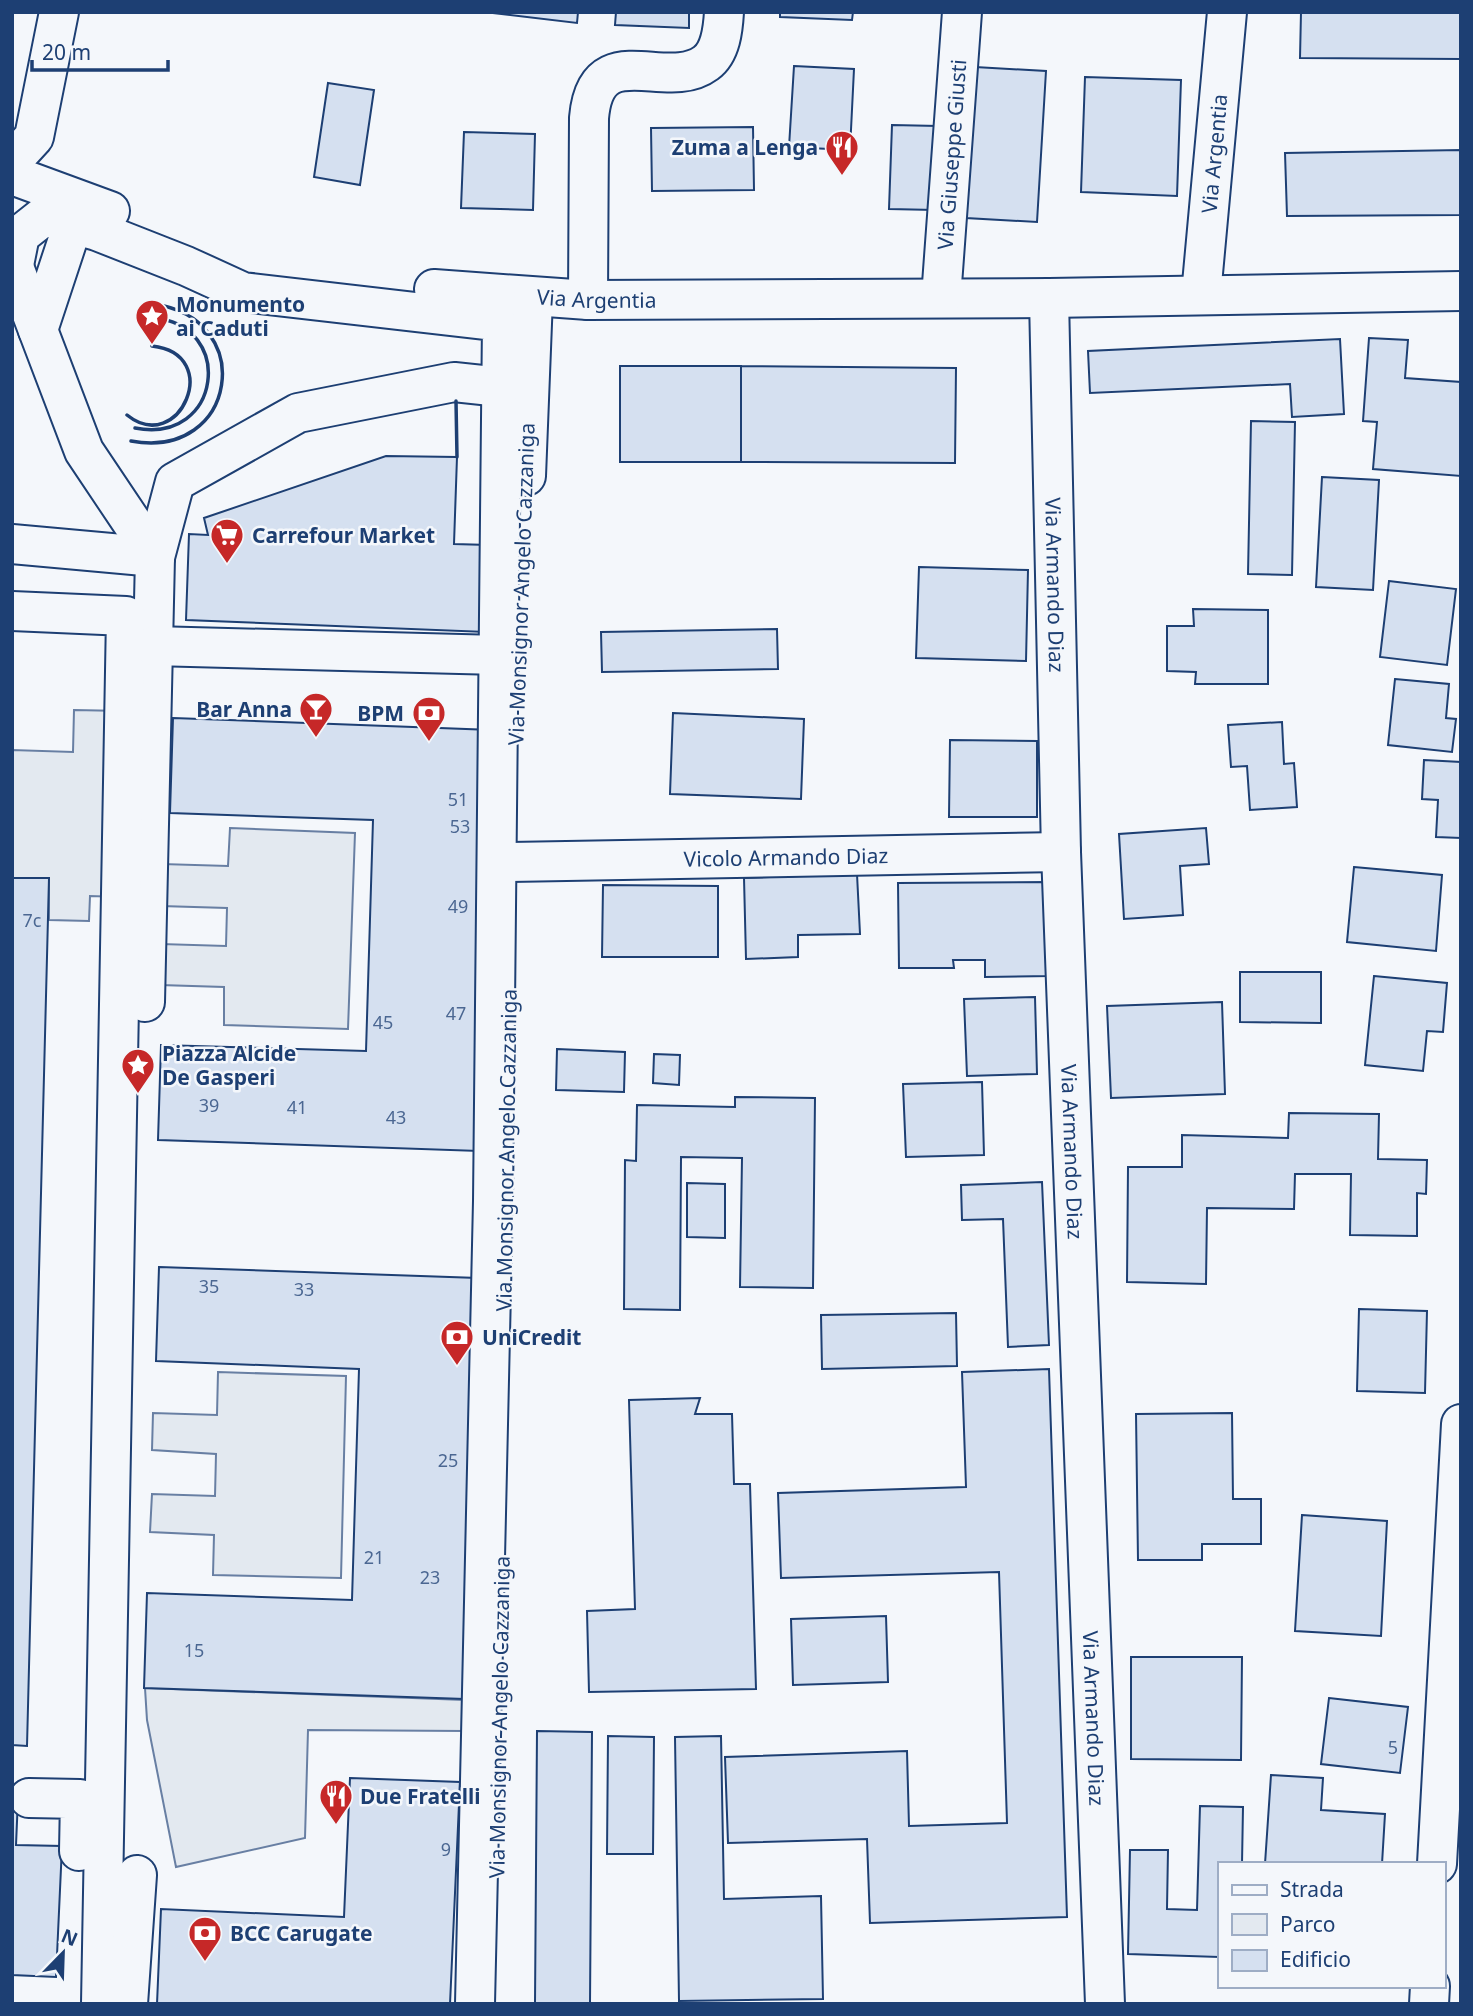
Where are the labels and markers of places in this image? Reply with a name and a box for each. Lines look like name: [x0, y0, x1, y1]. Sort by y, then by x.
restaurant icon: Zuma a Lenga: [823, 128, 861, 177]
place label: Zuma a Lenga: [672, 133, 818, 161]
place label: Monumento ai Caduti: [176, 290, 305, 342]
place icon: Monumento ai Caduti: [133, 297, 171, 346]
supermarket icon: Carrefour Market: [208, 516, 246, 565]
place label: Carrefour Market: [252, 521, 435, 549]
bar icon: Bar Anna: [297, 690, 335, 739]
bank icon: BPM: [410, 694, 448, 743]
place label: Bar Anna: [196, 695, 292, 723]
place label: BPM: [357, 699, 404, 727]
place label: Piazza Alcide De Gasperi: [162, 1039, 296, 1091]
place icon: Piazza Alcide De Gasperi: [119, 1046, 157, 1095]
bank icon: UniCredit: [438, 1318, 476, 1367]
place label: UniCredit: [482, 1323, 581, 1351]
restaurant icon: Due Fratelli: [317, 1777, 355, 1826]
place label: Due Fratelli: [360, 1782, 481, 1810]
bank icon: BCC Carugate: [186, 1914, 224, 1963]
place label: BCC Carugate: [230, 1919, 373, 1947]

